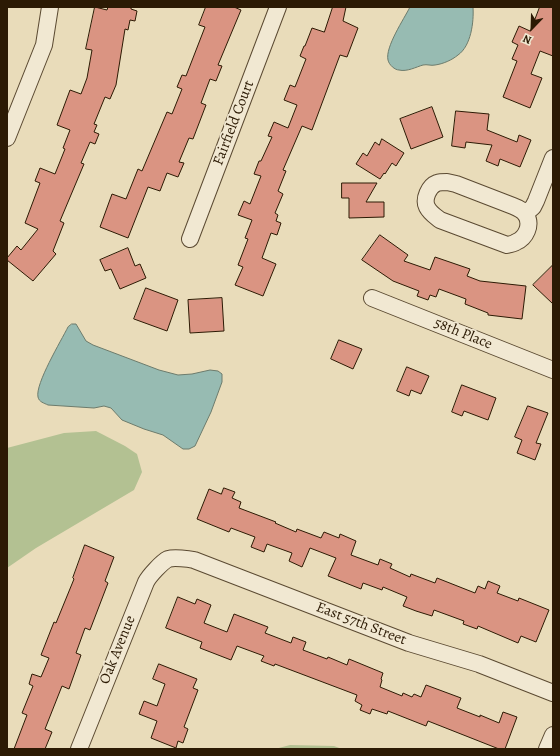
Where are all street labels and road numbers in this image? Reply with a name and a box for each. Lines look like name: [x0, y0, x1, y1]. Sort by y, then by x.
street label: Fairfield Court: [210, 78, 258, 168]
street label: 58th Place: [431, 314, 495, 354]
street label: East 57th Street: [313, 599, 409, 649]
street label: Oak Avenue: [96, 613, 140, 687]

